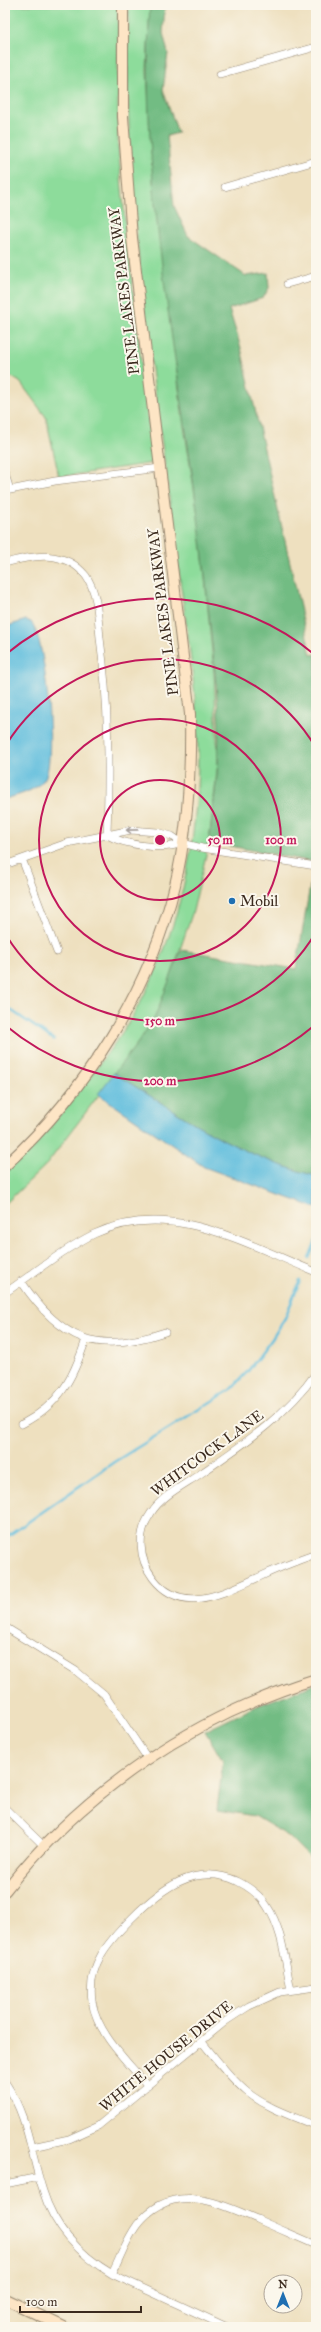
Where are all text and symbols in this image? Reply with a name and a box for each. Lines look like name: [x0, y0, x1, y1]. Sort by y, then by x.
street label: PINE LAKES PARKWAY: [105, 206, 143, 376]
street label: PINE LAKES PARKWAY: [144, 527, 182, 697]
one-way arrow: [126, 826, 139, 834]
centre of rings: [153, 833, 167, 847]
text: 50 m: [207, 833, 234, 847]
text: 100 m: [265, 833, 298, 847]
place label: Mobil: [240, 892, 279, 910]
marker: Mobil: [227, 896, 237, 906]
text: 150 m: [145, 1014, 176, 1028]
text: 200 m: [144, 1074, 177, 1088]
street label: WHITCOCK LANE: [147, 1406, 267, 1500]
street label: WHITE HOUSE DRIVE: [96, 1997, 236, 2115]
north arrow: [263, 2274, 303, 2314]
text: N: [278, 2278, 288, 2291]
scale bar: [20, 2288, 141, 2314]
text: 100 m: [26, 2295, 57, 2309]

